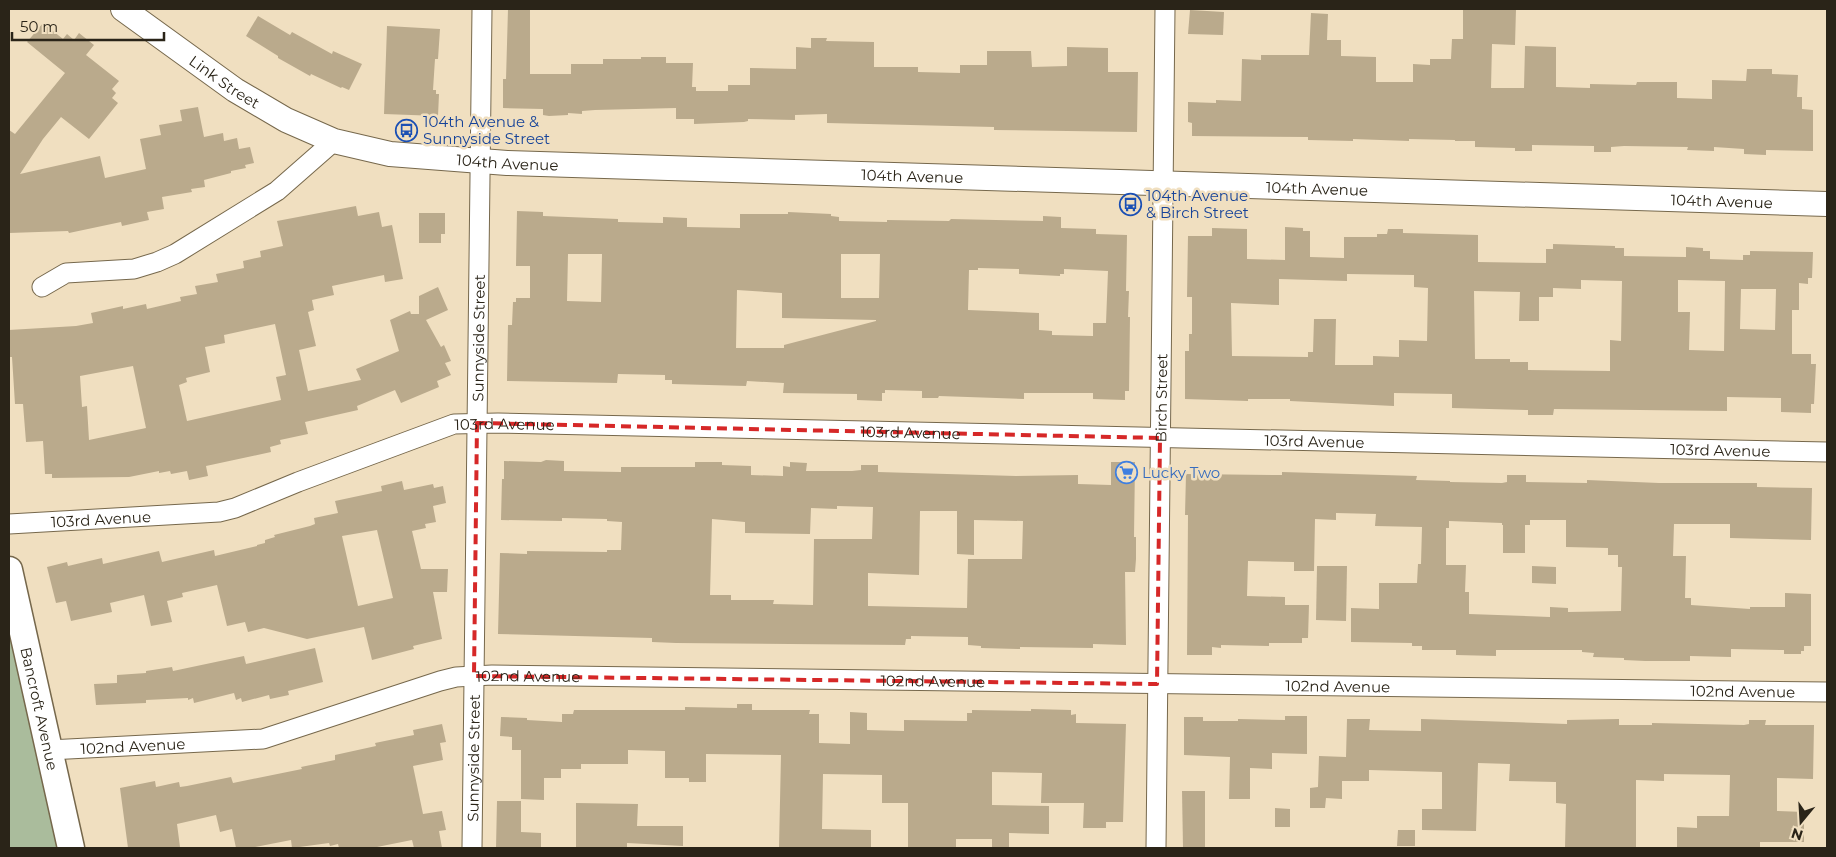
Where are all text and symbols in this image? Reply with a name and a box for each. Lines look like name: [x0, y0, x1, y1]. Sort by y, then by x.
scale bar: [12, 10, 165, 42]
text: 50 m: [20, 17, 58, 36]
street label: Link Street: [186, 51, 263, 112]
place label: 104th Avenue & Sunnyside Street: [423, 112, 550, 148]
bus stop icon: 104th Avenue & Sunnyside Street: [395, 118, 419, 142]
street label: 104th Avenue: [456, 150, 559, 174]
street label: 104th Avenue: [861, 165, 964, 187]
street label: 104th Avenue: [1266, 177, 1368, 199]
place label: 104th Avenue & Birch Street: [1146, 186, 1249, 222]
street label: 104th Avenue: [1670, 190, 1773, 212]
bus stop icon: 104th Avenue & Birch Street: [1118, 192, 1142, 216]
street label: Sunnyside Street: [468, 274, 488, 402]
street label: Birch Street: [1151, 353, 1171, 443]
street label: 103rd Avenue: [454, 414, 555, 434]
street label: 103rd Avenue: [860, 421, 961, 443]
street label: 103rd Avenue: [1264, 430, 1365, 451]
street label: 103rd Avenue: [1670, 439, 1771, 460]
supermarket icon: Lucky Two: [1114, 460, 1138, 484]
place label: Lucky Two: [1142, 463, 1220, 482]
street label: 103rd Avenue: [50, 506, 151, 531]
street label: Bancroft Avenue: [17, 645, 63, 772]
street label: 102nd Avenue: [475, 665, 580, 686]
street label: 102nd Avenue: [880, 670, 985, 691]
street label: 102nd Avenue: [1285, 676, 1390, 696]
street label: 102nd Avenue: [1690, 681, 1795, 701]
street label: Sunnyside Street: [463, 694, 483, 822]
street label: 102nd Avenue: [80, 734, 186, 758]
north arrow: [1776, 797, 1826, 847]
text: N: [1789, 824, 1805, 845]

